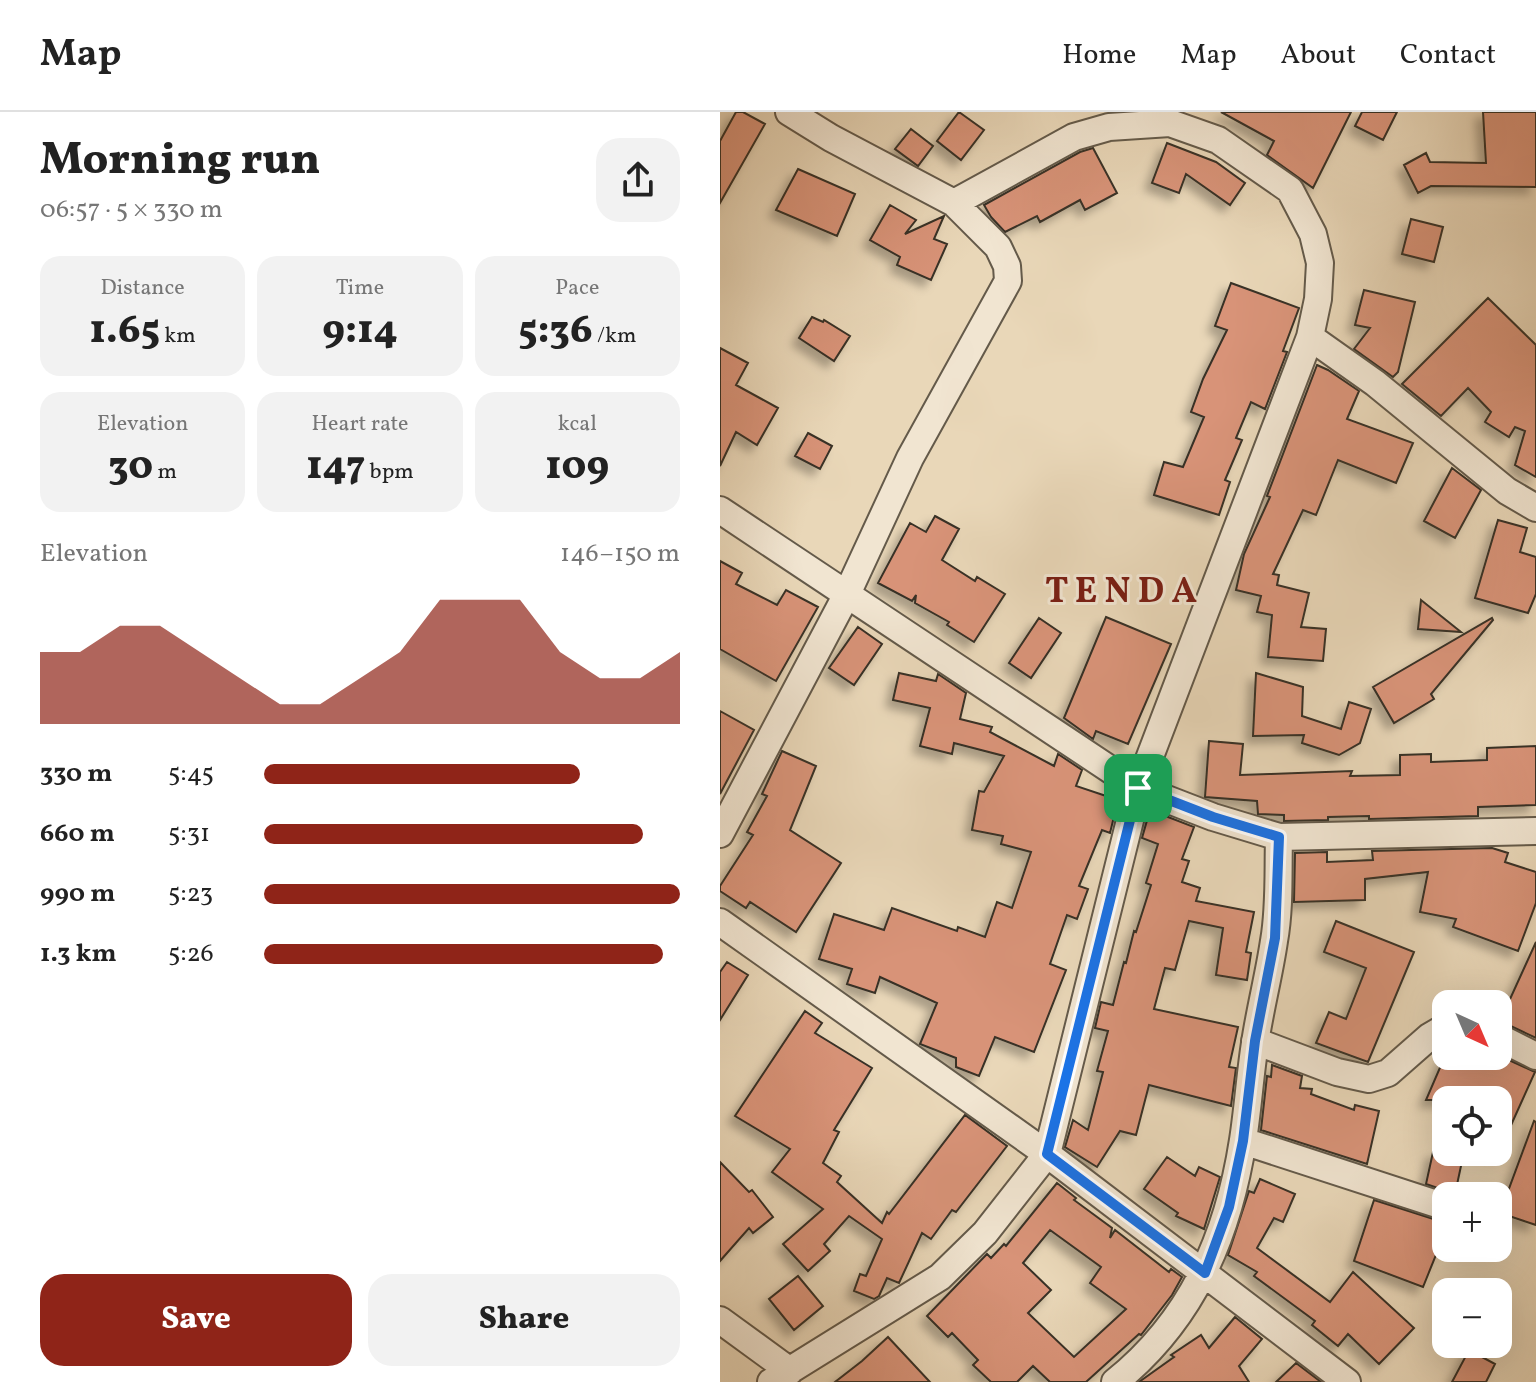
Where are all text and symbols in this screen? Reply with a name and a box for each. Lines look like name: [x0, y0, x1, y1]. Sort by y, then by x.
text: Map: [40, 29, 121, 82]
text: Home: [1062, 36, 1136, 75]
text: Map: [1180, 36, 1236, 75]
text: About: [1280, 36, 1356, 75]
text: Contact: [1400, 36, 1496, 75]
text: Morning run: [40, 131, 320, 192]
button: share: [596, 138, 680, 222]
text: 06:57 · 5 × 330 m: [40, 192, 223, 228]
text: Distance: [101, 273, 185, 304]
text: Time: [336, 273, 384, 304]
text: Pace: [555, 273, 599, 304]
text: 1.65: [90, 304, 160, 360]
text: 9:14: [322, 304, 398, 360]
text: 5:36: [518, 304, 593, 360]
text: km: [160, 321, 196, 352]
text: /km: [593, 321, 636, 352]
text: Elevation: [97, 409, 188, 440]
text: Heart rate: [311, 409, 409, 440]
text: kcal: [558, 409, 597, 440]
text: 30: [108, 440, 153, 496]
text: 147: [306, 440, 365, 496]
text: 109: [545, 440, 609, 496]
text: m: [153, 457, 177, 488]
text: bpm: [365, 457, 414, 488]
text: Elevation: [40, 536, 148, 572]
text: 146–150 m: [560, 536, 680, 572]
district label: T E N D A: [1045, 568, 1197, 618]
pin: [1104, 754, 1172, 822]
text: 330 m: [40, 756, 112, 792]
text: 5:45: [168, 756, 214, 792]
icon: arrive: [1116, 766, 1160, 810]
text: 660 m: [40, 816, 115, 852]
text: 5:31: [168, 816, 210, 852]
text: 990 m: [40, 876, 115, 912]
text: 5:23: [168, 876, 213, 912]
text: 1.3 km: [40, 936, 117, 972]
text: 5:26: [168, 936, 214, 972]
north arrow: [1432, 990, 1512, 1070]
map controls: [1432, 990, 1512, 1358]
button: locate: [1432, 1086, 1512, 1166]
button: +: [1432, 1182, 1512, 1262]
button: Save: [40, 1274, 352, 1366]
button: Share: [368, 1274, 680, 1366]
button: −: [1432, 1278, 1512, 1358]

